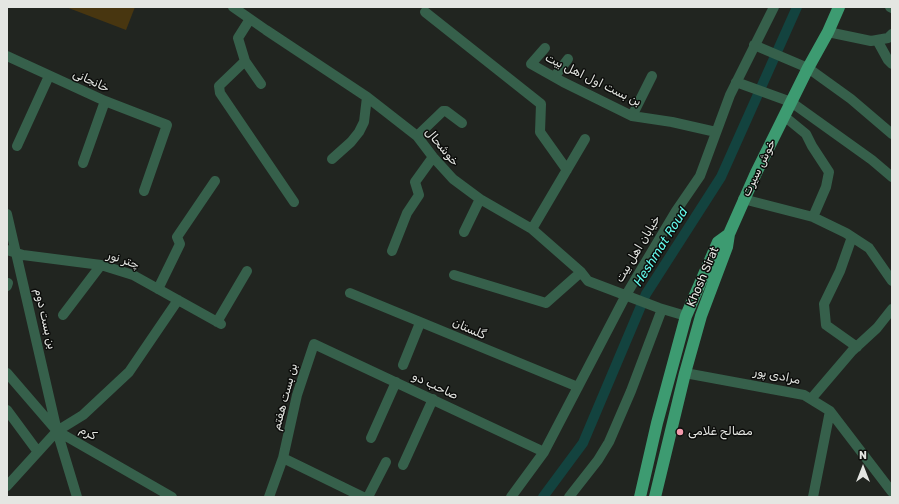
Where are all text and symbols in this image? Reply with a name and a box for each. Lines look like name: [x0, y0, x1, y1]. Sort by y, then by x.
street label: بن بست اول اهل بیت: [543, 50, 643, 110]
street label: خانجانی: [70, 67, 112, 95]
street label: خوشحال: [422, 125, 462, 169]
street label: خوش سیرت: [739, 137, 779, 199]
water label: Heshmat Roud: [631, 205, 691, 289]
street label: خیابان اهل بیت: [612, 213, 664, 285]
street label: Khosh Sirat: [684, 245, 722, 309]
street label: چتر نور: [105, 248, 141, 272]
street label: بن بست دوم: [31, 287, 59, 351]
street label: گلستان: [450, 316, 488, 342]
street label: بن بست هفتم: [269, 362, 301, 432]
street label: مرادی پور: [752, 364, 802, 388]
street label: صاحب دو: [410, 369, 460, 403]
street label: کرم: [77, 422, 99, 444]
place label: مصالح غلامی: [688, 425, 753, 439]
marker: مصالح غلامی: [675, 427, 685, 437]
north arrow: [843, 448, 883, 488]
text: N: [859, 449, 867, 462]

